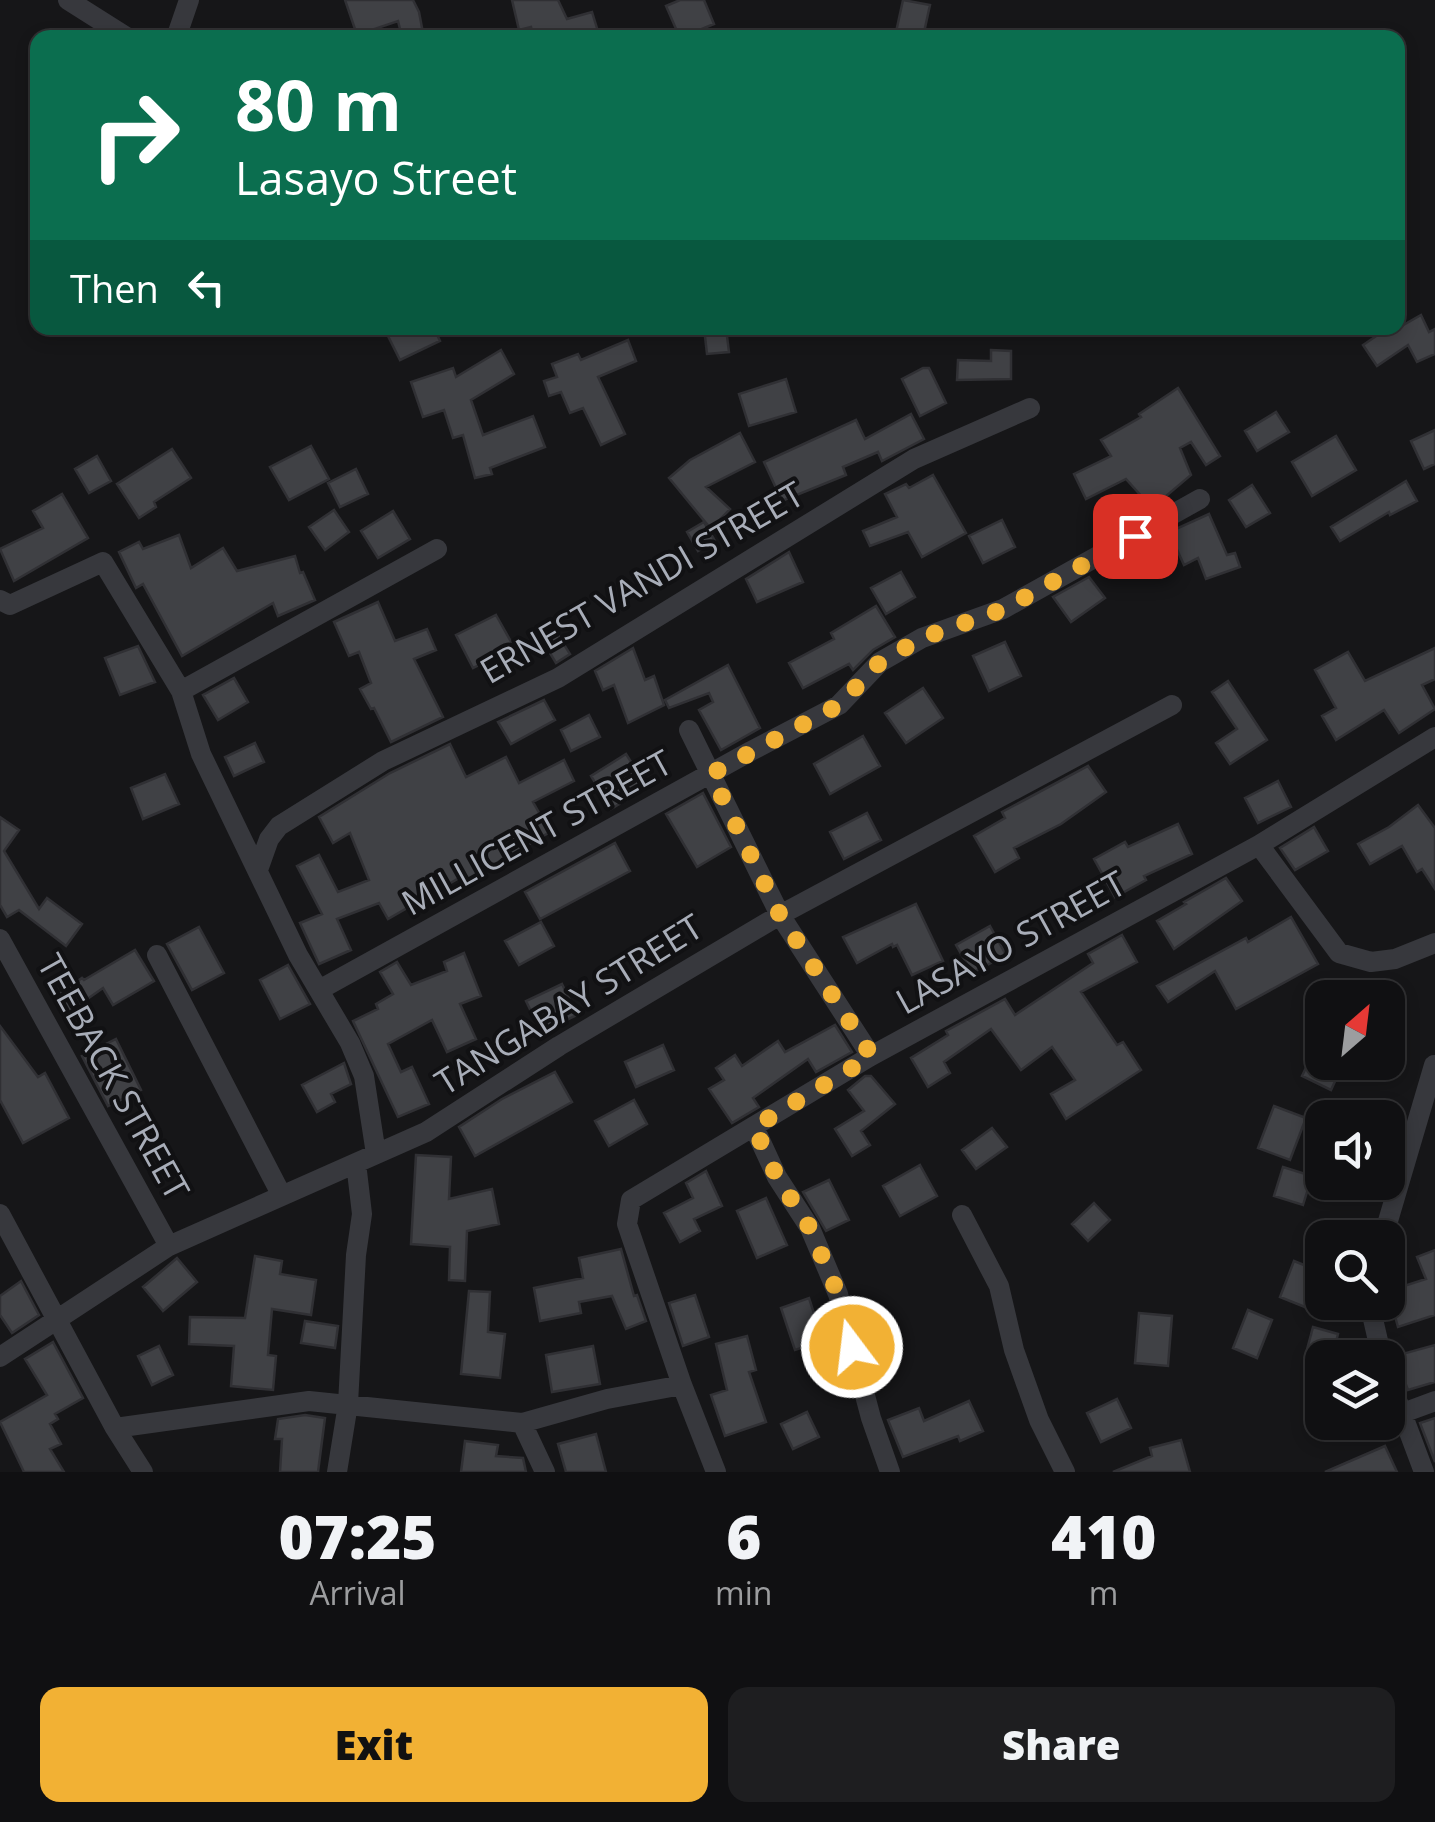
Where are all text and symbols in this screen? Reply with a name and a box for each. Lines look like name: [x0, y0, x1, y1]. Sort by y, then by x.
text: 80 m: [235, 56, 402, 152]
icon: right: [70, 70, 200, 200]
text: Lasayo Street: [235, 147, 517, 208]
icon: left: [179, 260, 234, 315]
text: Then: [70, 262, 159, 314]
street label: ERNEST VANDI STREET: [471, 470, 812, 694]
pin: [1093, 494, 1178, 579]
icon: arrive: [1108, 509, 1163, 564]
street label: MILLICENT STREET: [393, 738, 680, 925]
street label: LASAYO STREET: [887, 859, 1134, 1024]
street label: TANGABAY STREET: [426, 902, 711, 1105]
street label: TEEBACK STREET: [27, 945, 201, 1207]
north arrow: [1305, 980, 1405, 1080]
map controls: [1305, 980, 1405, 1440]
button: sound: [1305, 1100, 1405, 1200]
button: search: [1305, 1220, 1405, 1320]
position arrow: [800, 1295, 904, 1399]
button: layers: [1305, 1340, 1405, 1440]
text: 07:25: [279, 1495, 437, 1577]
text: 6: [726, 1495, 761, 1577]
text: 410: [1051, 1495, 1156, 1577]
text: Arrival: [309, 1571, 406, 1614]
text: min: [715, 1571, 772, 1614]
text: m: [1089, 1571, 1118, 1614]
button: Exit: [40, 1687, 708, 1802]
button: Share: [728, 1687, 1395, 1802]

